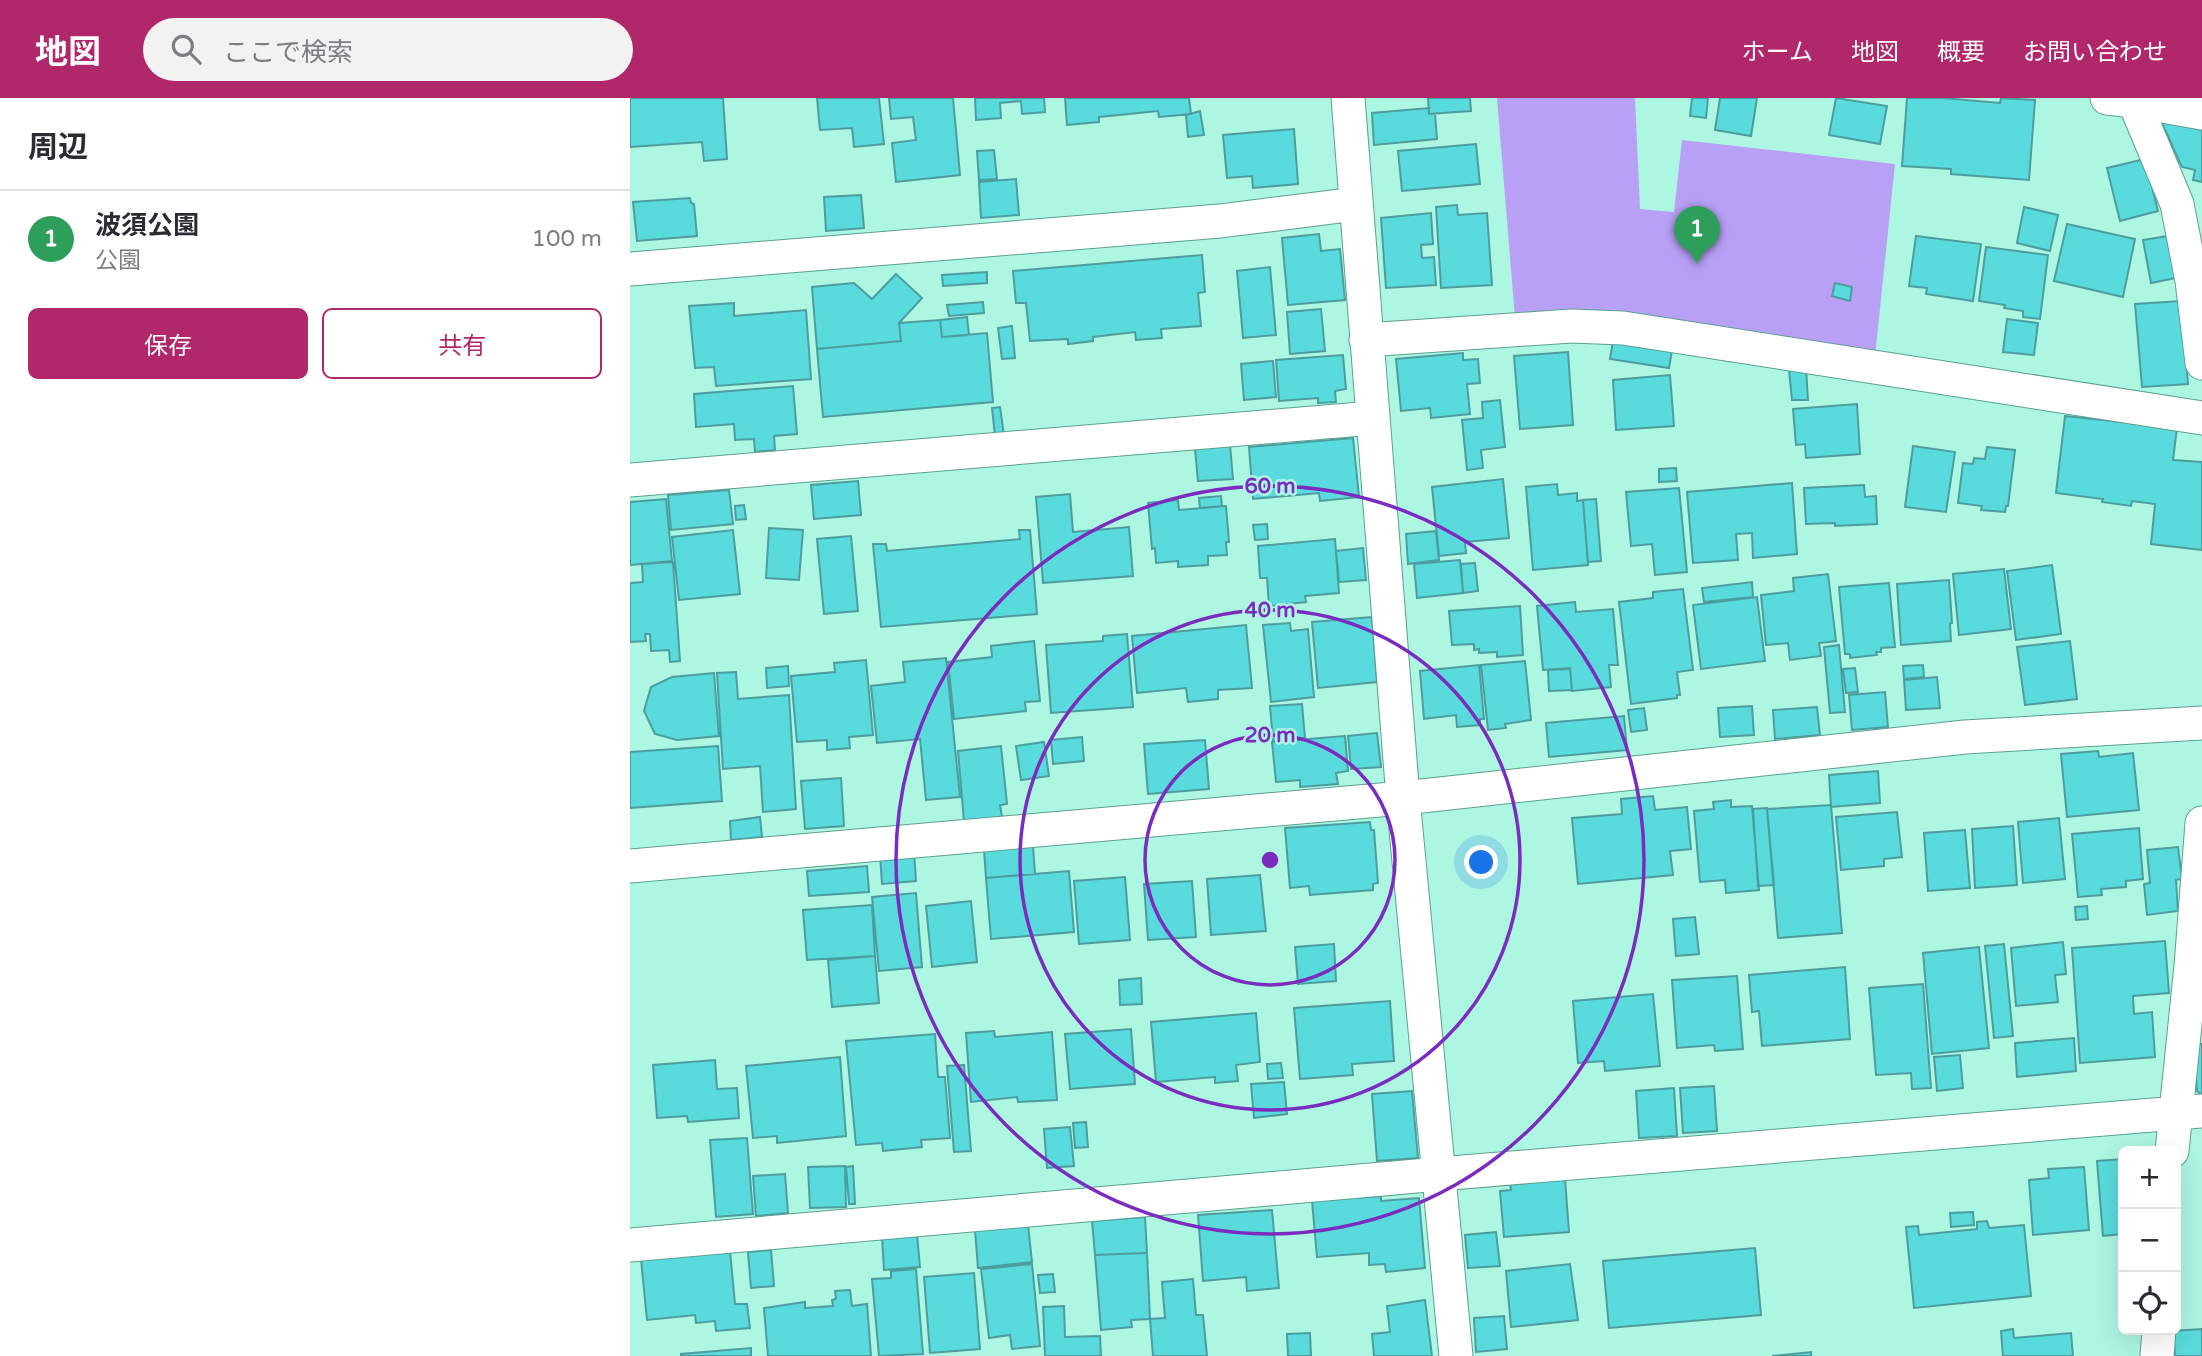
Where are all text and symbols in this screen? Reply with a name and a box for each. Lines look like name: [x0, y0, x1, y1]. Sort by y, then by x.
search box: [143, 18, 633, 81]
icon: search: [167, 30, 205, 68]
text: 地図: [35, 33, 101, 72]
text: ここで検索: [223, 37, 353, 68]
text: ホーム: [1742, 38, 1813, 67]
text: 地図: [1851, 38, 1899, 67]
text: 概要: [1937, 38, 1985, 67]
text: お問い合わせ: [2023, 38, 2167, 67]
text: 周辺: [28, 129, 88, 166]
pin: 1: [1674, 206, 1720, 264]
text: 波須公園: [95, 210, 199, 241]
text: 1: [44, 225, 58, 253]
text: 100 m: [532, 225, 602, 253]
text: 公園: [95, 247, 141, 275]
button: 保存: [28, 308, 308, 379]
button: 共有: [322, 308, 602, 379]
text: 60 m: [1244, 474, 1296, 499]
text: 40 m: [1244, 598, 1296, 623]
text: 20 m: [1244, 723, 1296, 748]
your location: [1464, 845, 1498, 879]
centre of rings: [1258, 848, 1282, 872]
map controls: [2118, 1146, 2181, 1335]
button: +: [2118, 1146, 2181, 1209]
button: −: [2118, 1209, 2181, 1272]
button: locate: [2118, 1272, 2181, 1335]

